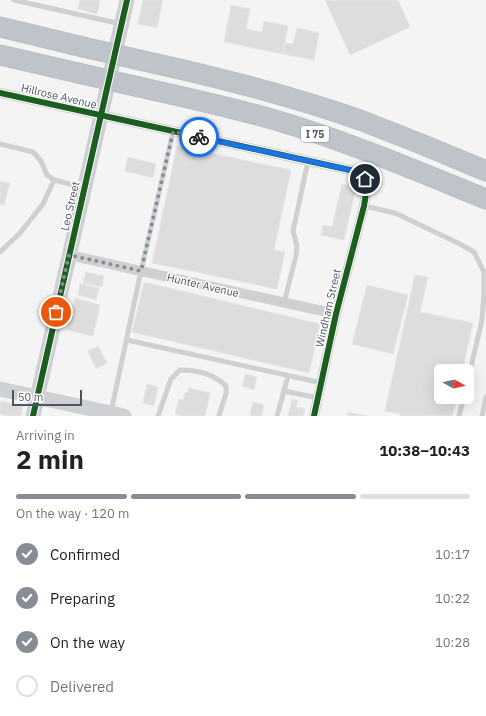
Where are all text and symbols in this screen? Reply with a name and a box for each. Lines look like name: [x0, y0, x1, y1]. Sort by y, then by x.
street label: Hillrose Avenue: [20, 80, 98, 112]
courier: [179, 117, 219, 157]
icon: bike: [188, 126, 210, 148]
road number: I 75: [301, 126, 329, 142]
pin: [348, 162, 382, 196]
icon: home: [354, 168, 376, 190]
street label: Leo Street: [58, 180, 83, 232]
street label: Windham Street: [312, 267, 344, 348]
street label: Hunter Avenue: [166, 270, 240, 300]
pin: [39, 295, 73, 329]
icon: bag: [45, 301, 67, 323]
north arrow: [434, 364, 474, 404]
map controls: [434, 364, 474, 404]
scale bar: [12, 388, 82, 407]
text: 50 m: [18, 390, 43, 404]
text: Arriving in: [16, 427, 75, 444]
text: 10:38–10:43: [379, 441, 470, 460]
text: 2 min: [16, 442, 84, 476]
text: On the way · 120 m: [16, 505, 129, 522]
icon: check: [16, 543, 38, 565]
text: Confirmed: [50, 545, 120, 564]
text: 10:17: [435, 546, 470, 563]
icon: check: [16, 587, 38, 609]
text: Preparing: [50, 589, 115, 608]
text: 10:22: [435, 590, 470, 607]
icon: check: [16, 631, 38, 653]
text: On the way: [50, 633, 125, 652]
text: 10:28: [435, 634, 470, 651]
text: Delivered: [50, 677, 114, 696]

